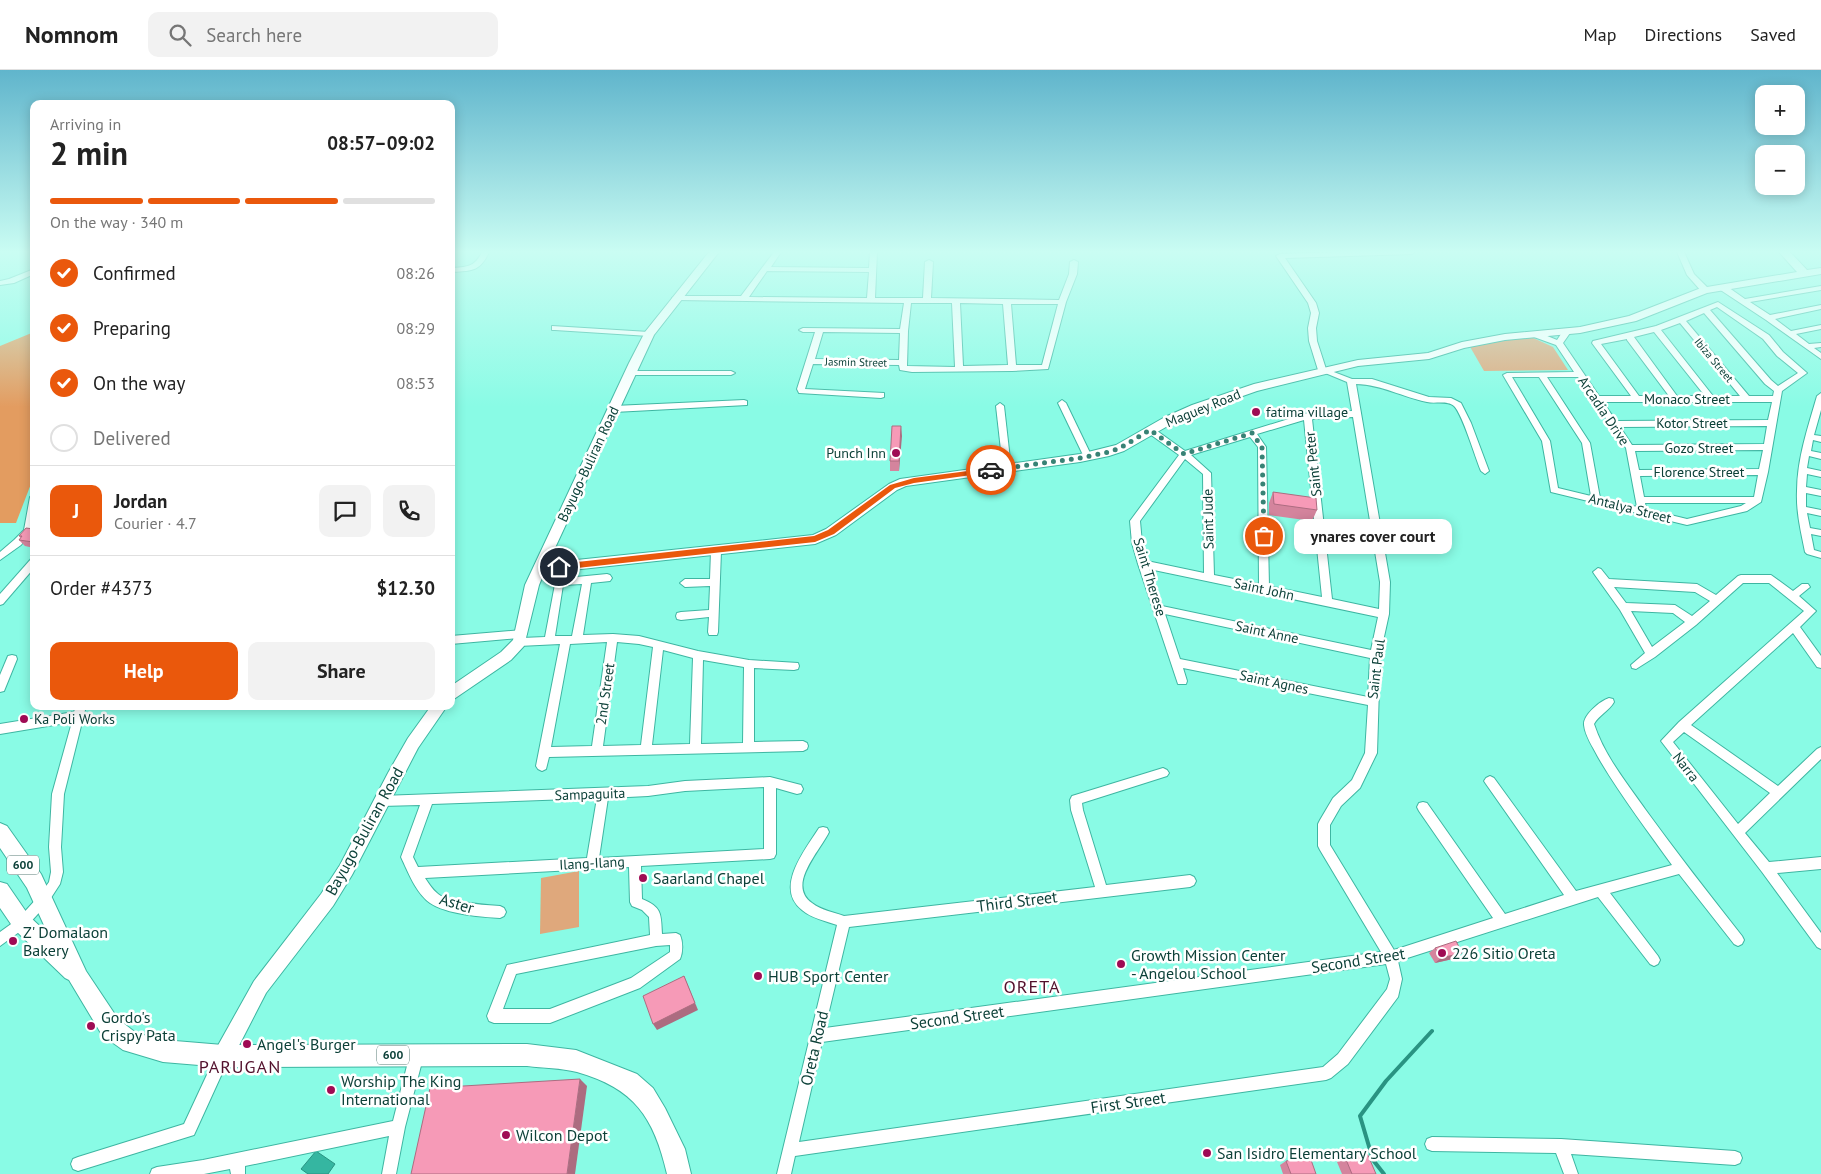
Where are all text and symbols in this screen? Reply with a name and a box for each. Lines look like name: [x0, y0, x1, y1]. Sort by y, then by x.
search box: [148, 12, 498, 57]
text: Nomnom: [25, 19, 118, 50]
icon: search: [166, 21, 194, 49]
text: Search here: [206, 23, 302, 47]
text: Map: [1584, 23, 1616, 46]
text: Directions: [1644, 23, 1722, 46]
text: Saved: [1750, 23, 1796, 46]
map controls: [1755, 85, 1805, 195]
button: +: [1755, 85, 1805, 135]
text: Arriving in: [50, 114, 121, 134]
text: 08:57–09:02: [327, 131, 435, 155]
text: 2 min: [50, 132, 128, 174]
button: −: [1755, 145, 1805, 195]
text: On the way · 340 m: [50, 212, 183, 232]
icon: check: [50, 259, 78, 287]
text: Confirmed: [93, 261, 176, 285]
text: 08:26: [397, 263, 435, 283]
icon: check: [50, 314, 78, 342]
text: Preparing: [93, 316, 171, 340]
text: 08:29: [397, 318, 435, 338]
street label: Ibiza Street: [1691, 335, 1737, 385]
street label: Jasmin Street: [824, 354, 887, 370]
icon: check: [50, 369, 78, 397]
text: On the way: [93, 371, 185, 395]
text: 08:53: [397, 373, 435, 393]
street label: Arcadia Drive: [1574, 373, 1634, 449]
street label: Maguey Road: [1163, 385, 1243, 431]
street label: Monaco Street: [1644, 390, 1730, 408]
street label: Bayugo-Buliran Road: [553, 403, 623, 525]
place label: fatima village: [1266, 403, 1348, 421]
marker: fatima village: [1250, 406, 1262, 418]
street label: Kotor Street: [1656, 414, 1728, 432]
text: Delivered: [93, 426, 171, 450]
street label: Saint Peter: [1301, 430, 1325, 497]
street label: Gozo Street: [1665, 439, 1734, 457]
place label: Punch Inn: [826, 444, 886, 462]
courier: [966, 445, 1016, 495]
marker: Punch Inn: [890, 447, 902, 459]
icon: car: [977, 456, 1005, 484]
street label: Florence Street: [1654, 463, 1745, 481]
button: chat: [319, 485, 371, 537]
button: phone: [383, 485, 435, 537]
text: Jordan: [114, 489, 167, 513]
street label: Saint Jude: [1198, 489, 1218, 549]
street label: Antalya Street: [1587, 489, 1673, 527]
text: J: [73, 499, 79, 523]
text: Courier · 4.7: [114, 513, 197, 533]
pin: [1243, 515, 1285, 557]
callout: ynares cover court: [1294, 518, 1452, 554]
icon: bag: [1250, 522, 1278, 550]
text: ynares cover court: [1311, 526, 1435, 546]
street label: Saint Therese: [1130, 536, 1170, 618]
pin: [538, 546, 580, 588]
icon: home: [545, 553, 573, 581]
street label: Saint John: [1232, 574, 1296, 604]
text: Order #4373: [50, 576, 153, 600]
text: $12.30: [376, 576, 435, 600]
street label: Saint Anne: [1234, 616, 1300, 648]
street label: Saint Paul: [1363, 638, 1389, 700]
button: Help: [50, 642, 238, 700]
button: Share: [248, 642, 435, 700]
street label: 2nd Street: [592, 662, 618, 726]
street label: Saint Agnes: [1238, 666, 1310, 698]
place label: Ka Poli Works: [34, 710, 115, 728]
marker: Ka Poli Works: [18, 713, 30, 725]
street label: Narra: [1669, 749, 1703, 786]
street label: Bayugo-Buliran Road: [320, 763, 408, 899]
street label: Sampaguita: [554, 784, 626, 804]
street label: Ilang-Ilang: [559, 852, 625, 874]
road number: 600: [7, 856, 39, 874]
place label: Saarland Chapel: [653, 868, 765, 888]
marker: Saarland Chapel: [637, 872, 649, 884]
street label: Third Street: [976, 886, 1059, 916]
street label: Aster: [437, 888, 477, 918]
place label: Z' Domalaon Bakery: [23, 922, 108, 960]
marker: Z' Domalaon Bakery: [7, 935, 19, 947]
street label: Second Street: [1310, 943, 1407, 977]
place label: 226 Sitio Oreta: [1452, 943, 1556, 963]
place label: Growth Mission Center - Angelou School: [1131, 945, 1286, 983]
marker: 226 Sitio Oreta: [1436, 947, 1448, 959]
marker: Growth Mission Center - Angelou School: [1115, 958, 1127, 970]
place label: HUB Sport Center: [768, 966, 889, 986]
marker: HUB Sport Center: [752, 970, 764, 982]
district label: ORETA: [1004, 975, 1060, 998]
street label: Second Street: [909, 1000, 1006, 1033]
place label: Gordo's Crispy Pata: [101, 1007, 176, 1045]
street label: Oreta Road: [796, 1009, 832, 1087]
marker: Gordo's Crispy Pata: [85, 1020, 97, 1032]
place label: Angel's Burger: [257, 1034, 356, 1054]
marker: Angel's Burger: [241, 1038, 253, 1050]
road number: 600: [377, 1046, 409, 1064]
district label: PARUGAN: [199, 1055, 281, 1078]
place label: Worship The King International: [341, 1071, 461, 1109]
marker: Worship The King International: [325, 1084, 337, 1096]
street label: First Street: [1089, 1087, 1167, 1117]
place label: Wilcon Depot: [516, 1125, 608, 1145]
marker: Wilcon Depot: [500, 1129, 512, 1141]
place label: San Isidro Elementary School: [1217, 1143, 1417, 1163]
marker: San Isidro Elementary School: [1201, 1147, 1213, 1159]

